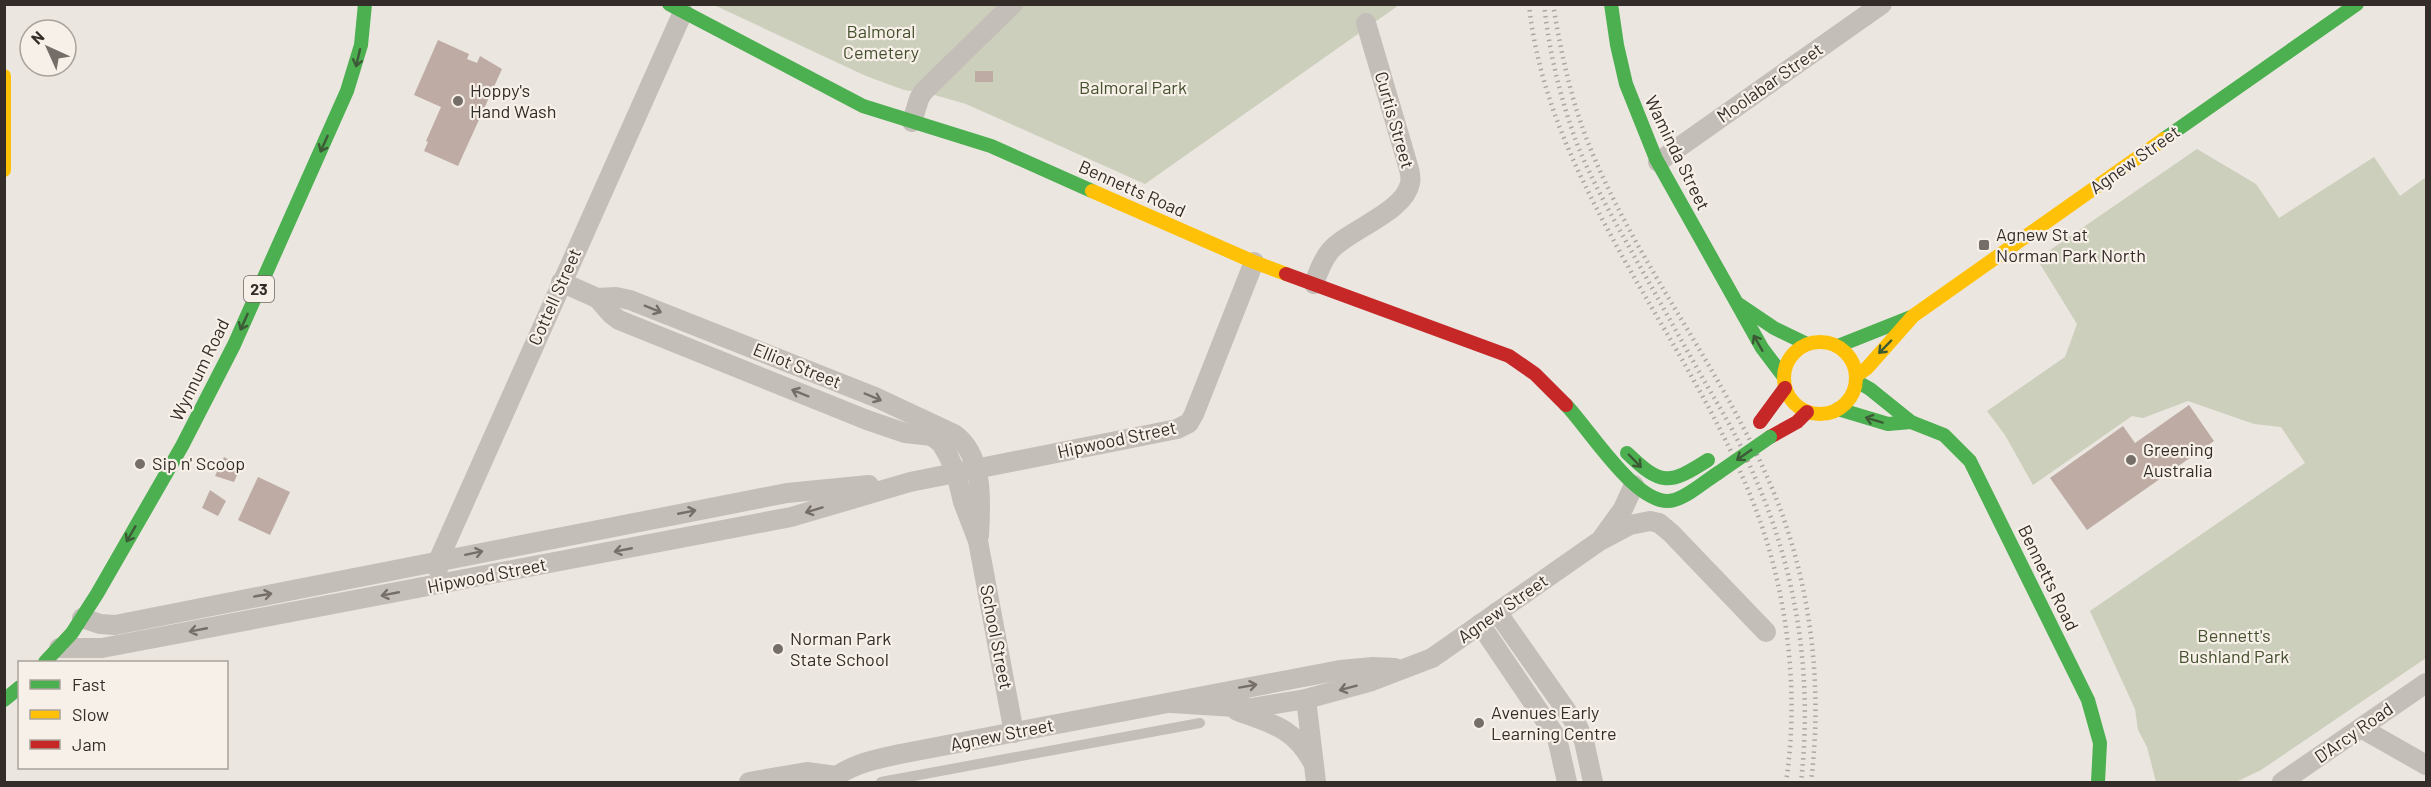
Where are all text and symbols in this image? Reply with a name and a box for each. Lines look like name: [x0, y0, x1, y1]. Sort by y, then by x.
north arrow: [18, 18, 78, 78]
park label: Balmoral Cemetery: [843, 20, 919, 63]
text: N: [27, 27, 48, 48]
street label: Moolabar Street: [1712, 38, 1827, 127]
one-way arrow: [351, 48, 363, 67]
street label: Curtis Street: [1371, 69, 1419, 171]
park label: Balmoral Park: [1079, 76, 1187, 98]
place label: Hoppy's Hand Wash: [470, 79, 556, 122]
street label: Waminda Street: [1641, 92, 1715, 214]
marker: Hoppy's Hand Wash: [451, 94, 465, 108]
street label: Agnew Street: [2085, 120, 2184, 198]
one-way arrow: [317, 135, 329, 153]
street label: Bennetts Road: [1075, 155, 1189, 221]
place label: Agnew St at Norman Park North: [1996, 223, 2146, 266]
marker: Agnew St at Norman Park North: [1977, 238, 1991, 252]
street label: Cottell Street: [523, 245, 585, 349]
road number: 23: [244, 276, 274, 302]
one-way arrow: [644, 304, 662, 315]
one-way arrow: [238, 313, 249, 331]
street label: Wynnum Road: [165, 315, 233, 424]
one-way arrow: [1752, 335, 1764, 352]
street label: Elliot Street: [750, 337, 845, 393]
one-way arrow: [1878, 340, 1893, 355]
one-way arrow: [791, 387, 810, 398]
one-way arrow: [864, 392, 882, 403]
one-way arrow: [1865, 414, 1884, 425]
street label: Hipwood Street: [1055, 416, 1178, 462]
place label: Greening Australia: [2143, 438, 2213, 481]
one-way arrow: [1736, 449, 1752, 461]
place label: Sip n' Scoop: [152, 452, 245, 474]
one-way arrow: [1628, 453, 1642, 468]
marker: Greening Australia: [2124, 453, 2138, 467]
marker: Sip n' Scoop: [133, 457, 147, 471]
one-way arrow: [805, 505, 824, 516]
one-way arrow: [676, 506, 696, 517]
street label: Bennetts Road: [2014, 521, 2084, 634]
one-way arrow: [125, 525, 137, 542]
one-way arrow: [614, 545, 633, 556]
one-way arrow: [465, 546, 484, 558]
street label: Hipwood Street: [425, 553, 548, 597]
street label: Agnew Street: [1453, 569, 1552, 647]
street label: School Street: [976, 583, 1018, 691]
one-way arrow: [252, 589, 272, 600]
one-way arrow: [381, 589, 401, 600]
park label: Bennett's Bushland Park: [2179, 624, 2289, 667]
one-way arrow: [189, 625, 209, 636]
place label: Norman Park State School: [790, 627, 891, 670]
marker: Norman Park State School: [771, 642, 785, 656]
legend: [18, 661, 228, 769]
text: Fast: [72, 673, 106, 695]
one-way arrow: [1238, 680, 1258, 691]
one-way arrow: [1339, 682, 1358, 694]
street label: D'Arcy Road: [2310, 697, 2397, 767]
place label: Avenues Early Learning Centre: [1491, 701, 1617, 744]
text: Slow: [72, 703, 109, 725]
street label: Agnew Street: [948, 713, 1055, 755]
marker: Avenues Early Learning Centre: [1472, 716, 1486, 730]
text: Jam: [72, 733, 106, 755]

